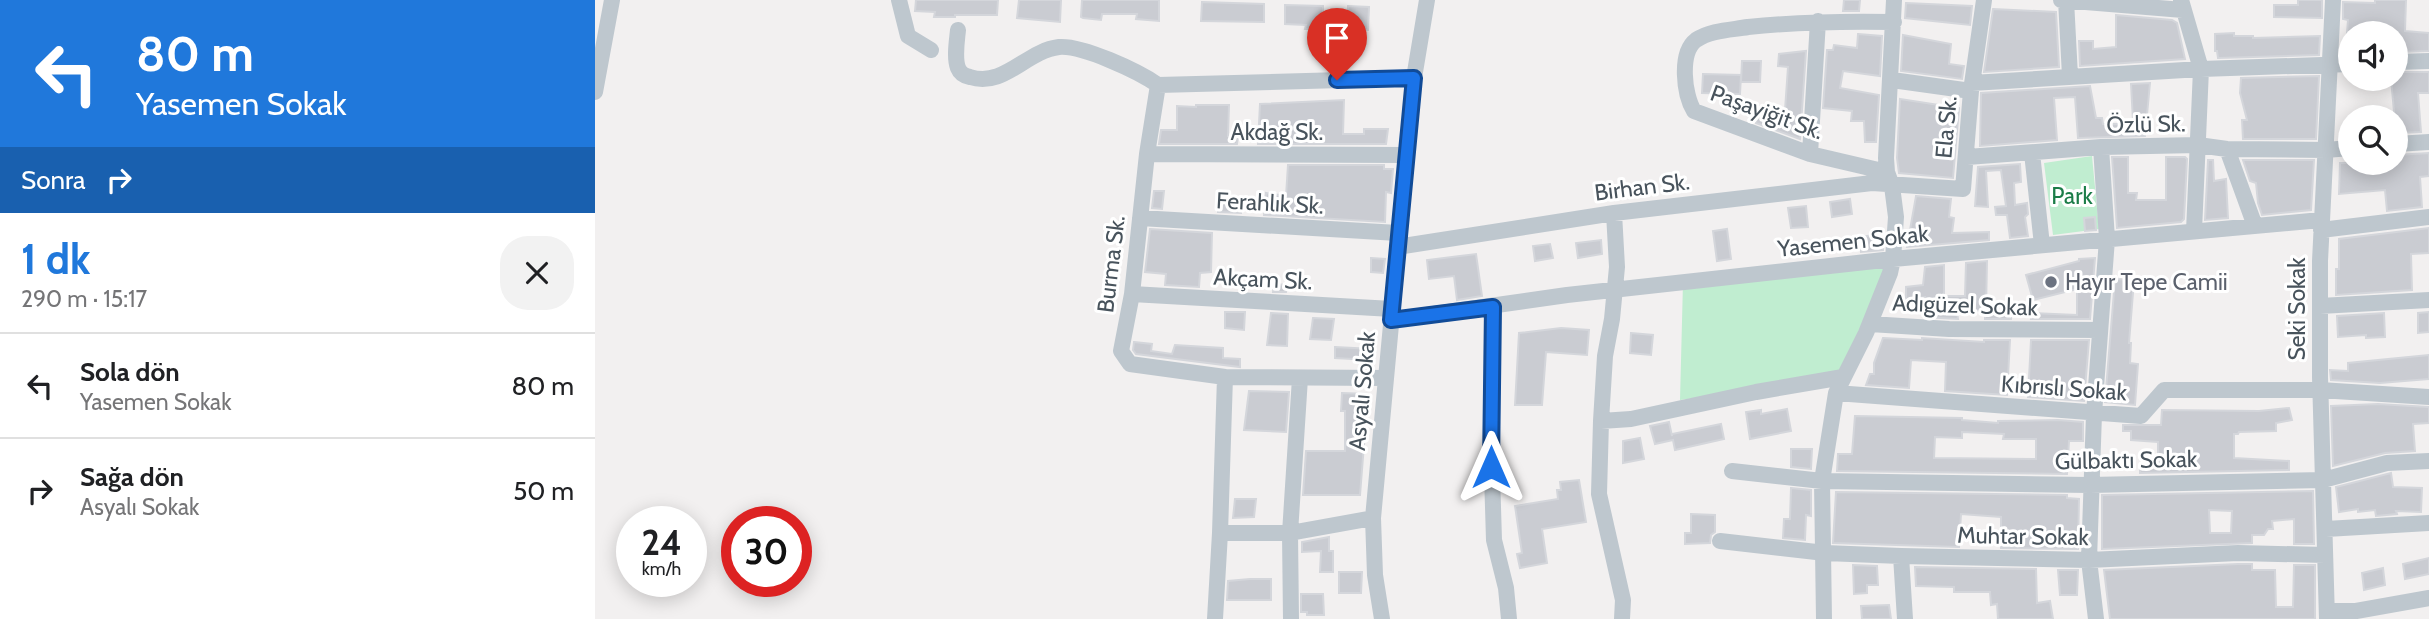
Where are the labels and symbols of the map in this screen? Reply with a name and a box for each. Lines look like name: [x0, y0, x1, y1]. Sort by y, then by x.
pin: [1307, 8, 1367, 80]
street label: Paşayiğit Sk.: [1707, 79, 1827, 145]
street label: Ela Sk.: [1929, 95, 1963, 159]
street label: Özlü Sk.: [2106, 109, 2186, 139]
street label: Akdağ Sk.: [1231, 118, 1323, 146]
street label: Birhan Sk.: [1593, 167, 1691, 207]
park label: Park: [2051, 182, 2093, 210]
street label: Ferahlık Sk.: [1216, 186, 1324, 220]
street label: Burma Sk.: [1091, 214, 1131, 314]
street label: Yasemen Sokak: [1775, 219, 1930, 263]
street label: Seki Sokak: [2283, 257, 2311, 361]
street label: Akçam Sk.: [1213, 262, 1313, 296]
place label: Hayır Tepe Camii: [2065, 268, 2228, 296]
marker: Hayır Tepe Camii: [2043, 274, 2059, 290]
street label: Adıgüzel Sokak: [1892, 288, 2039, 322]
street label: Asyalı Sokak: [1343, 330, 1381, 452]
street label: Kıbrıslı Sokak: [2000, 370, 2128, 406]
position arrow: [1454, 430, 1528, 504]
street label: Gülbaktı Sokak: [2055, 445, 2198, 475]
speed limit sign: 30: [721, 506, 812, 597]
street label: Muhtar Sokak: [1957, 521, 2090, 551]

